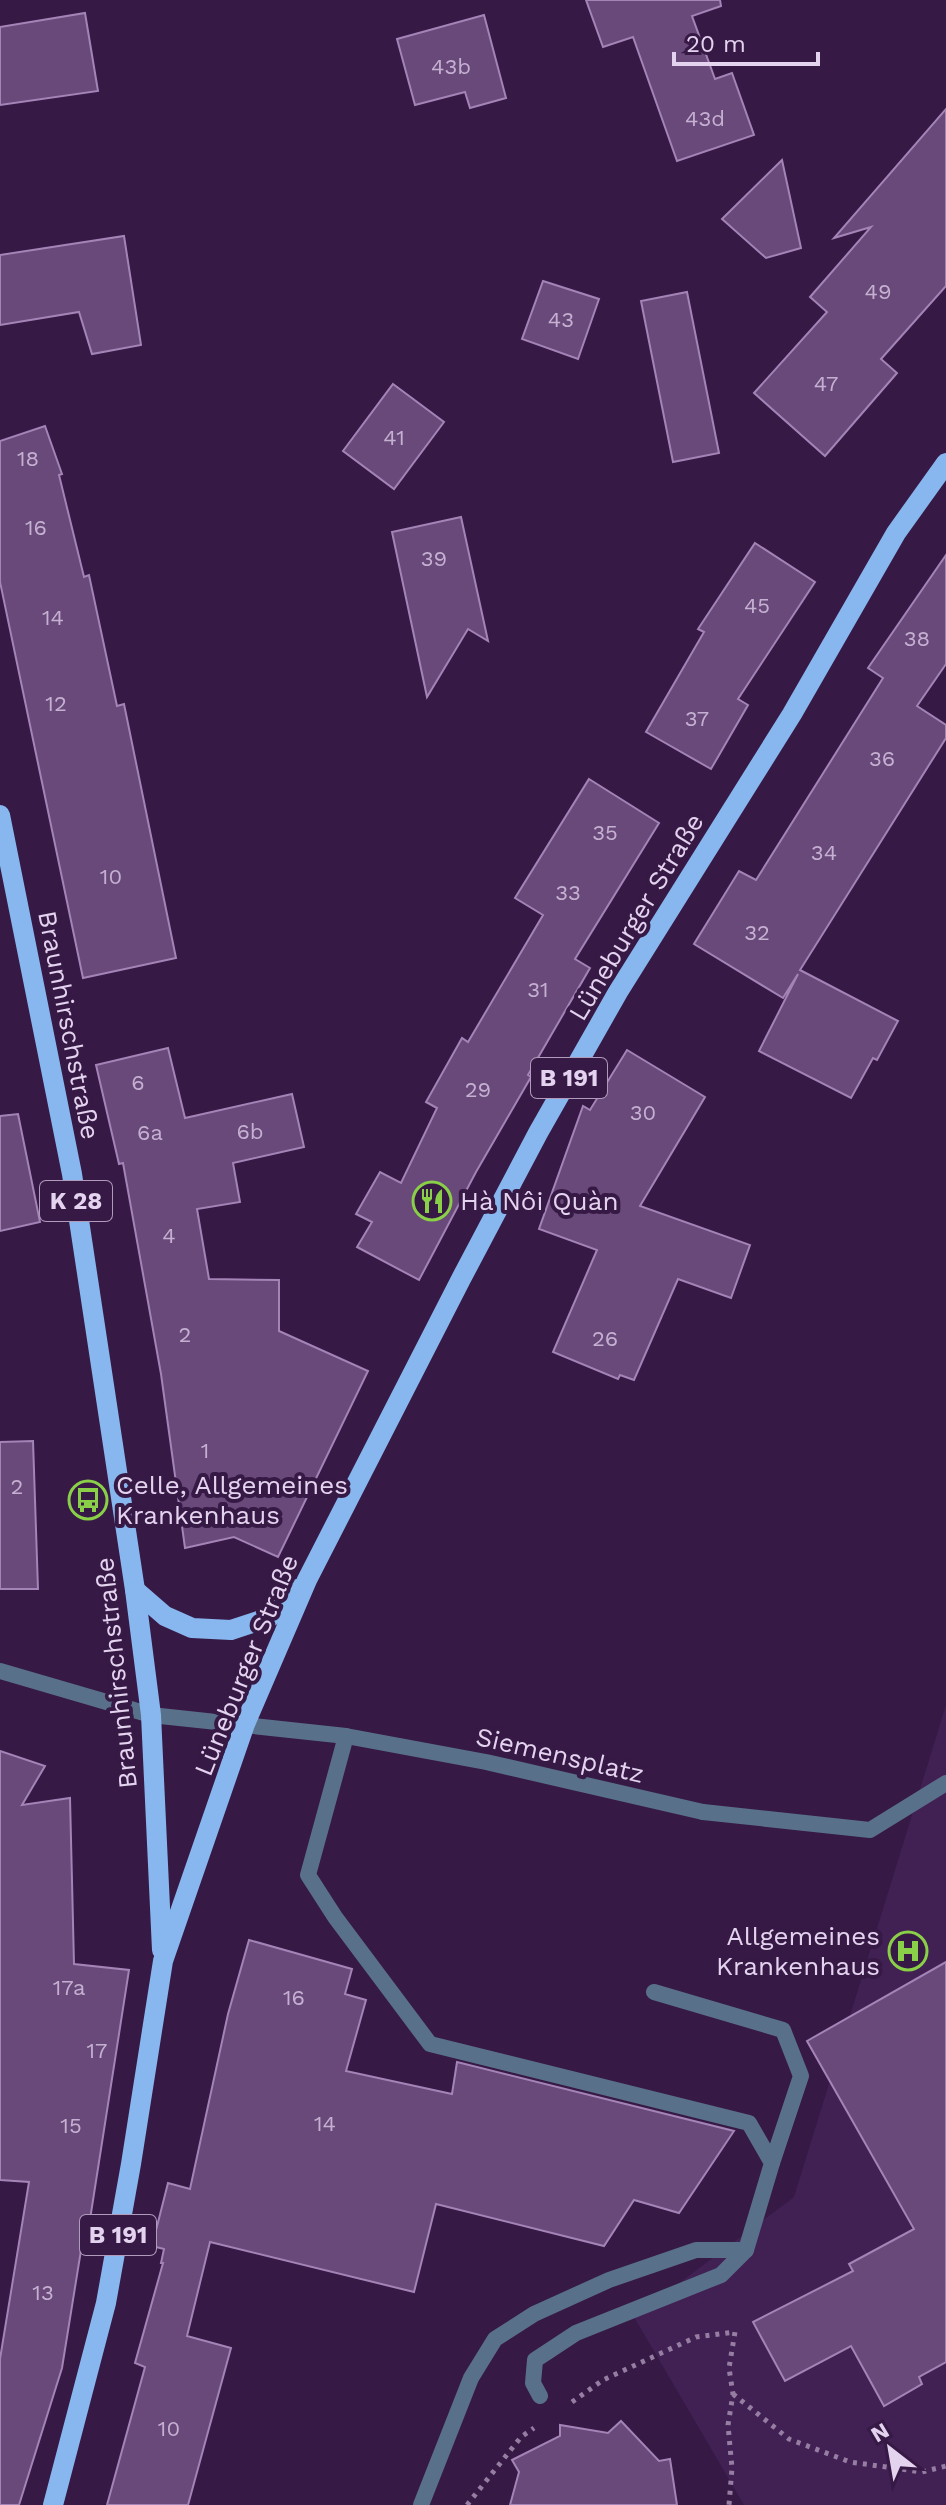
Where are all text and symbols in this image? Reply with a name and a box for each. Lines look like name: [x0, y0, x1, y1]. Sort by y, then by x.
scale bar: [674, 16, 818, 66]
text: 20 m: [686, 30, 746, 58]
house number: 43b: [431, 54, 471, 79]
house number: 43d: [685, 106, 725, 131]
house number: 49: [864, 279, 892, 304]
house number: 43: [548, 307, 574, 332]
house number: 47: [814, 371, 838, 396]
house number: 41: [383, 425, 405, 450]
house number: 18: [17, 446, 39, 471]
house number: 16: [25, 515, 47, 540]
house number: 39: [421, 546, 447, 571]
house number: 45: [744, 593, 770, 618]
house number: 14: [42, 605, 64, 630]
house number: 38: [904, 626, 930, 651]
house number: 12: [45, 691, 67, 716]
house number: 37: [685, 706, 709, 731]
house number: 36: [869, 746, 895, 771]
street label: Lüneburger Straße: [562, 808, 710, 1026]
house number: 35: [592, 820, 618, 845]
house number: 34: [811, 840, 837, 865]
house number: 10: [100, 864, 122, 889]
house number: 33: [555, 880, 581, 905]
street label: Braunhirschstraße: [32, 908, 106, 1142]
house number: 32: [744, 920, 770, 945]
house number: 31: [527, 977, 549, 1002]
road number: B 191: [531, 1058, 607, 1098]
house number: 6: [131, 1070, 145, 1095]
house number: 29: [465, 1077, 491, 1102]
house number: 30: [630, 1100, 656, 1125]
house number: 6b: [236, 1119, 264, 1144]
house number: 6a: [137, 1120, 163, 1145]
restaurant icon: Hà Nôi Quàn: [411, 1180, 453, 1222]
road number: K 28: [40, 1181, 112, 1221]
place label: Hà Nôi Quàn: [460, 1186, 618, 1216]
house number: 4: [162, 1223, 176, 1248]
house number: 2: [179, 1322, 191, 1347]
house number: 26: [592, 1326, 618, 1351]
house number: 1: [201, 1438, 209, 1463]
place label: Celle, Allgemeines Krankenhaus: [116, 1470, 348, 1530]
house number: 2: [11, 1474, 23, 1499]
bus stop icon: Celle, Allgemeines Krankenhaus: [67, 1479, 109, 1521]
street label: Lüneburger Straße: [188, 1550, 304, 1780]
street label: Braunhirschstraße: [89, 1556, 143, 1790]
street label: Siemensplatz: [473, 1721, 647, 1789]
place label: Allgemeines Krankenhaus: [716, 1921, 880, 1981]
hospital icon: Allgemeines Krankenhaus: [887, 1930, 929, 1972]
house number: 17a: [53, 1975, 85, 2000]
house number: 16: [283, 1985, 305, 2010]
house number: 17: [87, 2038, 107, 2063]
house number: 14: [314, 2111, 336, 2136]
house number: 15: [60, 2113, 82, 2138]
road number: B 191: [80, 2215, 156, 2255]
house number: 13: [32, 2280, 54, 2305]
north arrow: [850, 2409, 930, 2489]
house number: 10: [158, 2416, 180, 2441]
text: N: [867, 2417, 893, 2447]

